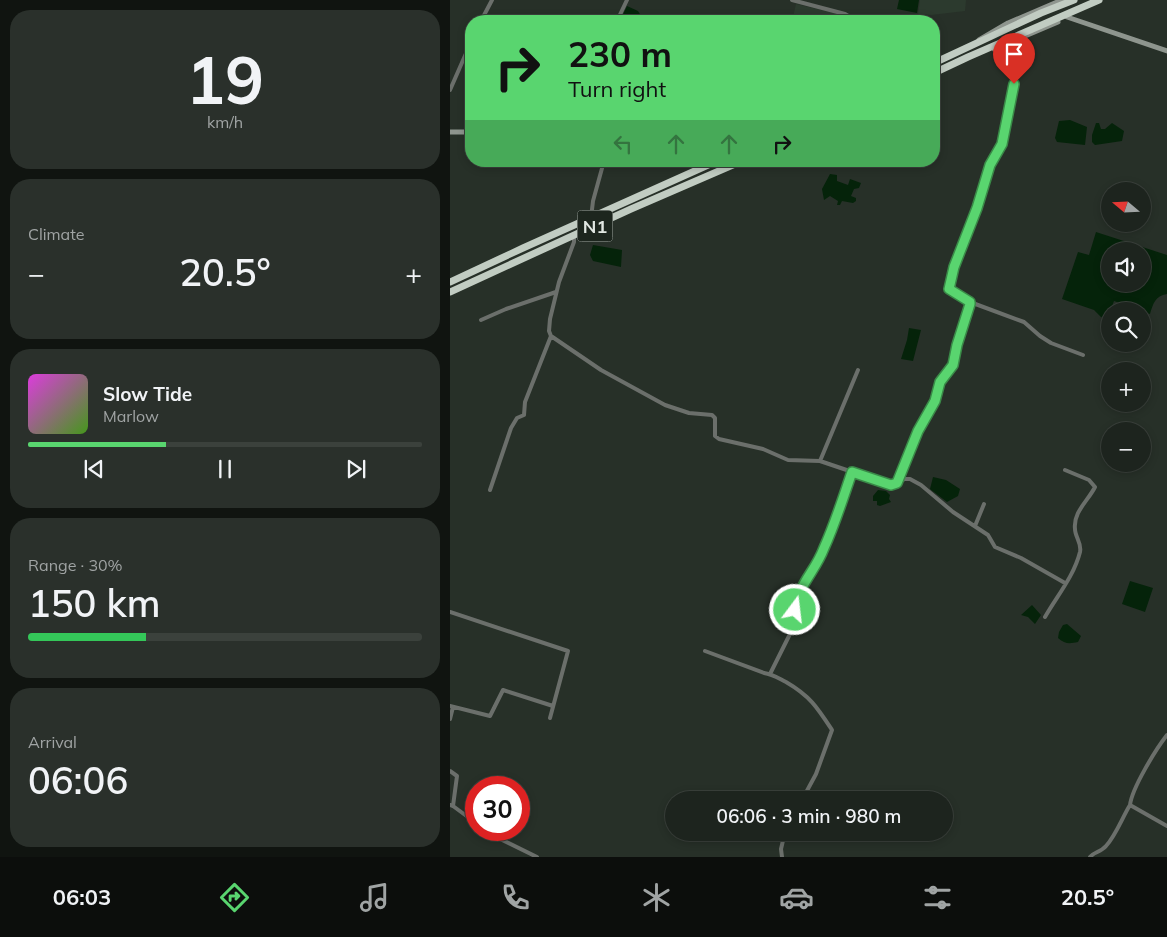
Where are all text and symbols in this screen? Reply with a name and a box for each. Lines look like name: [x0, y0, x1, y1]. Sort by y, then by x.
text: 230 m: [568, 32, 672, 76]
pin: [993, 33, 1035, 84]
icon: right: [485, 35, 550, 100]
text: 19: [186, 39, 264, 120]
icon: arrive: [1000, 40, 1028, 68]
text: Turn right: [568, 75, 666, 103]
text: km/h: [207, 112, 243, 132]
icon: left: [609, 130, 637, 158]
icon: ahead: [662, 130, 690, 158]
icon: ahead: [715, 130, 743, 158]
icon: right: [768, 130, 796, 158]
north arrow: [1101, 182, 1151, 232]
map controls: [1101, 182, 1151, 472]
road number: N1: [578, 210, 612, 242]
text: Climate: [28, 224, 84, 244]
button: sound: [1101, 242, 1151, 292]
text: 20.5°: [179, 248, 271, 296]
text: −: [28, 256, 45, 291]
text: +: [405, 256, 422, 291]
button: search: [1101, 302, 1151, 352]
button: +: [1101, 362, 1151, 412]
text: Slow Tide: [103, 382, 192, 406]
text: Marlow: [103, 406, 159, 426]
button: −: [1101, 422, 1151, 472]
icon: previous: [80, 455, 108, 483]
icon: pause: [211, 455, 239, 483]
icon: next: [342, 455, 370, 483]
text: Range · 30%: [28, 555, 123, 575]
text: 150 km: [28, 579, 161, 627]
position arrow: [768, 583, 820, 635]
text: Arrival: [28, 732, 77, 752]
text: 06:06: [28, 756, 128, 804]
speed limit sign: 30: [465, 776, 530, 841]
text: 06:06 · 3 min · 980 m: [716, 804, 902, 828]
icon: directions: [217, 880, 252, 915]
icon: music: [357, 880, 392, 915]
icon: phone: [498, 880, 533, 915]
icon: climate: [639, 880, 674, 915]
icon: car: [779, 880, 814, 915]
icon: filters: [920, 880, 955, 915]
text: 06:03: [53, 883, 111, 911]
text: 20.5°: [1061, 883, 1114, 911]

